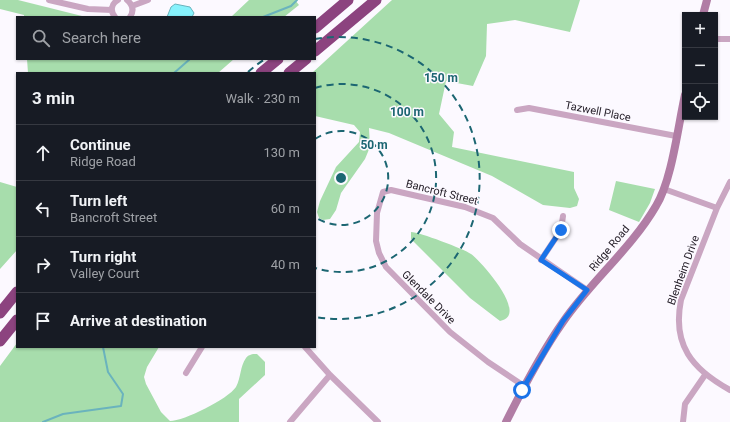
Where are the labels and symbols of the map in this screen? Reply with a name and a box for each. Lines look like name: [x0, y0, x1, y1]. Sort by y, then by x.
text: 150 m: [424, 71, 458, 85]
street label: Tazwell Place: [564, 99, 632, 124]
text: 100 m: [390, 105, 424, 119]
text: 50 m: [360, 138, 388, 152]
centre of rings: [334, 171, 348, 185]
street label: Bancroft Street: [405, 177, 480, 208]
route end: [552, 221, 570, 239]
street label: Ridge Road: [587, 223, 632, 274]
street label: Blenheim Drive: [665, 233, 702, 307]
street label: Glendale Drive: [399, 268, 458, 327]
route start: [513, 381, 531, 399]

